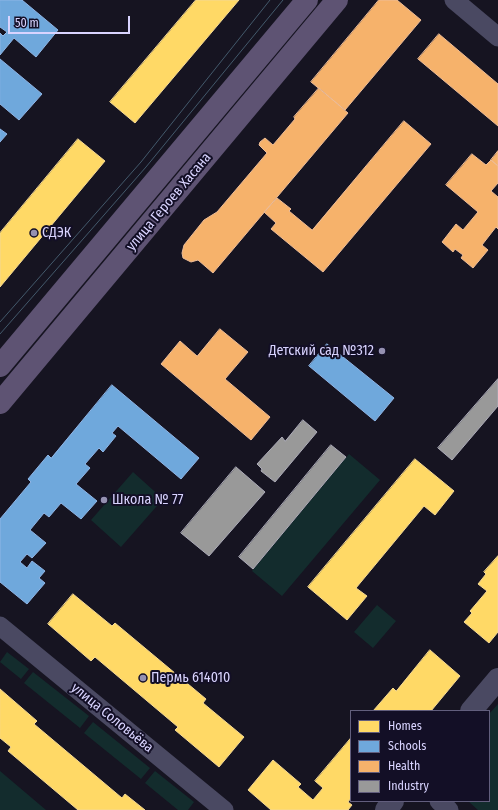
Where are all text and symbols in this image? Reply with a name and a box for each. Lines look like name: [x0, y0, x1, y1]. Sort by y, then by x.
scale bar: [10, 8, 132, 34]
text: 50 m: [15, 16, 39, 30]
street label: улица Героев Хасана: [123, 149, 215, 255]
place label: СДЭК: [42, 225, 71, 241]
marker: СДЭК: [29, 228, 39, 238]
place label: Детский сад №312: [269, 343, 374, 359]
marker: Детский сад №312: [377, 346, 387, 356]
place label: Школа № 77: [112, 492, 183, 508]
marker: Школа № 77: [99, 495, 109, 505]
place label: Пермь 614010: [151, 670, 230, 686]
marker: Пермь 614010: [138, 673, 148, 683]
street label: улица Соловьёва: [67, 680, 157, 756]
legend: [350, 710, 490, 802]
text: Homes: [388, 719, 422, 733]
text: Schools: [388, 739, 426, 753]
text: Health: [388, 759, 420, 773]
text: Industry: [388, 779, 429, 793]

